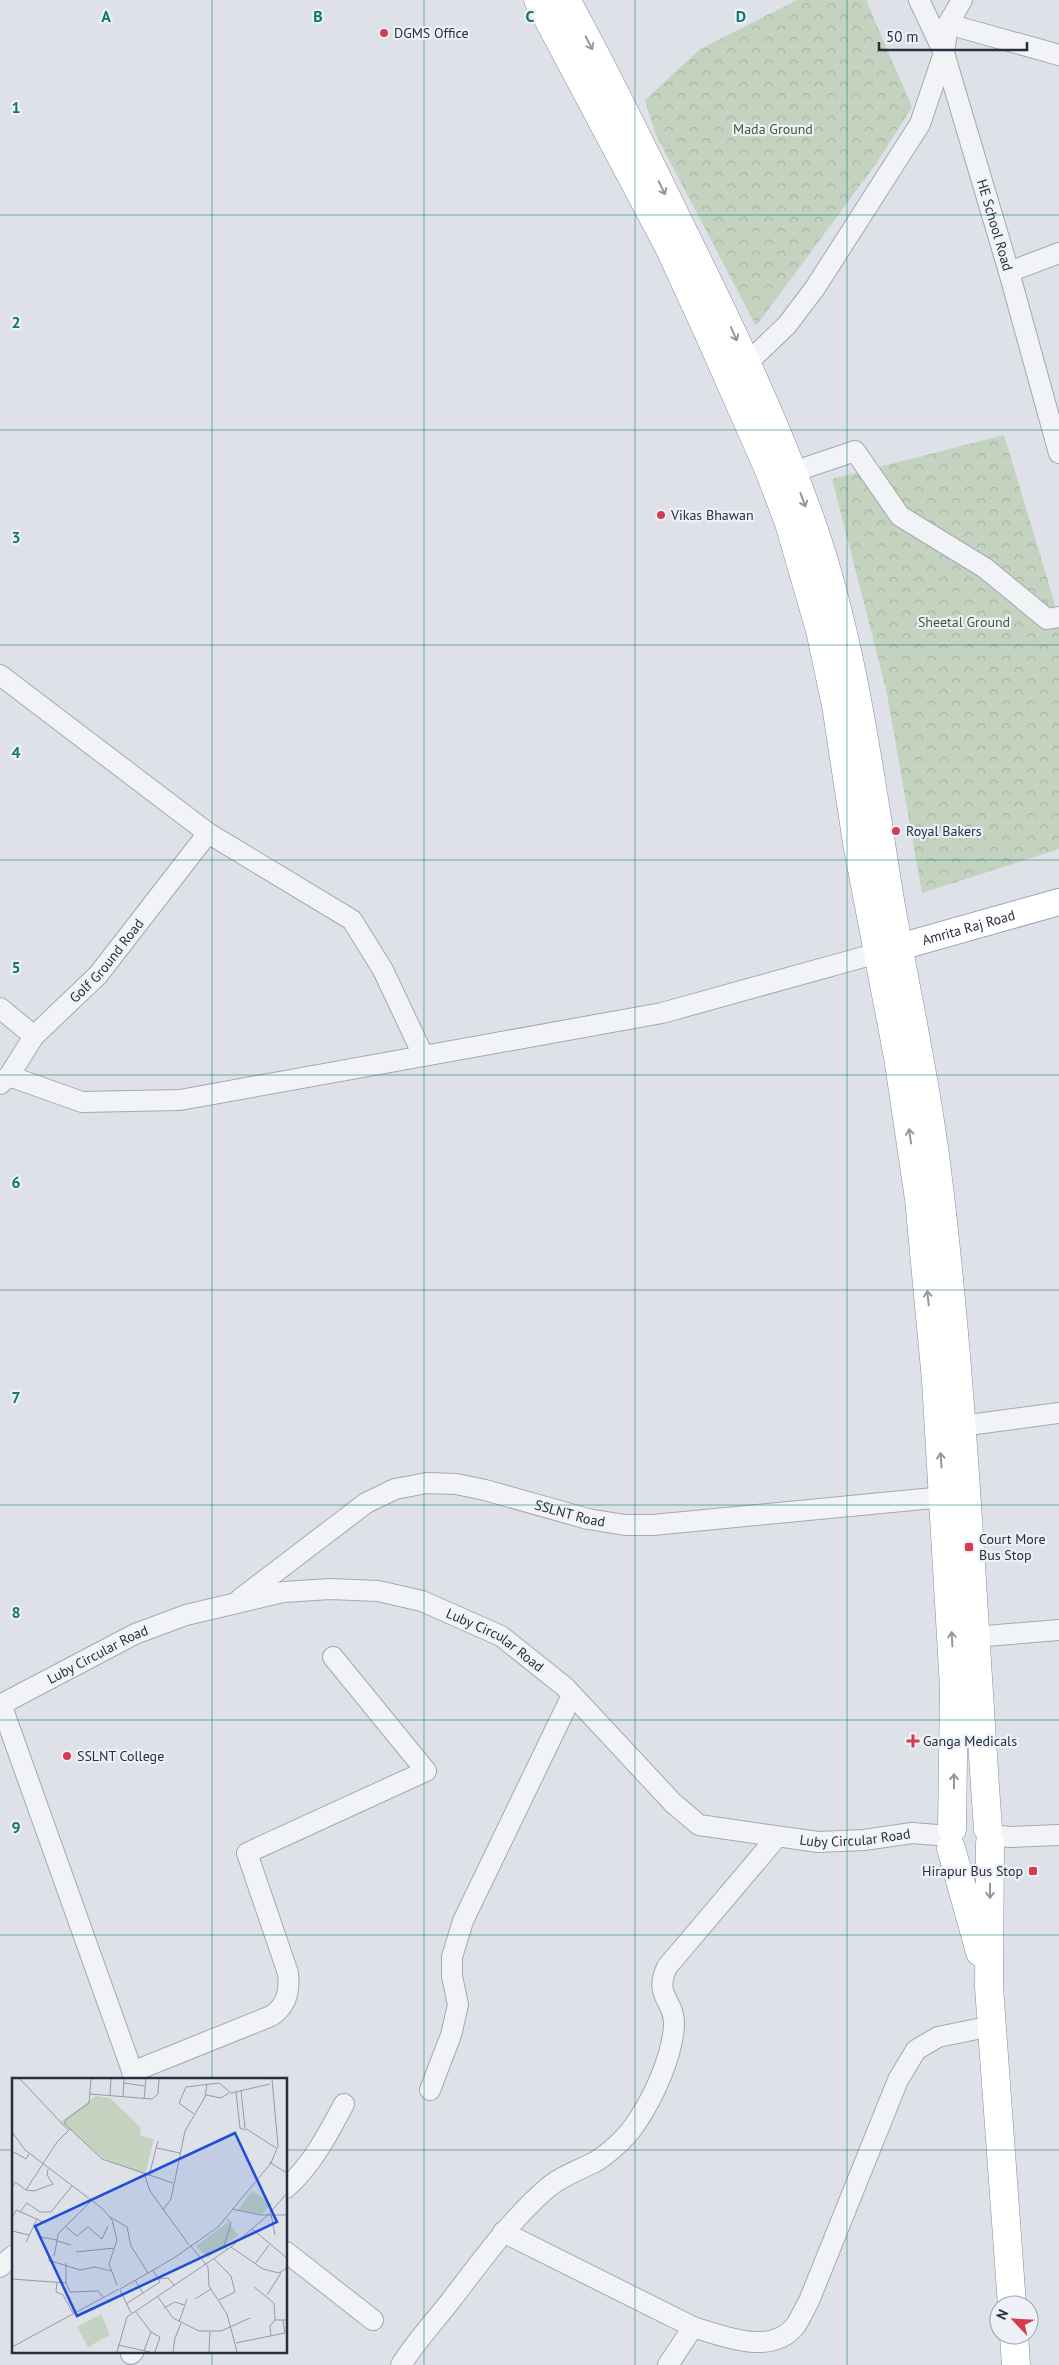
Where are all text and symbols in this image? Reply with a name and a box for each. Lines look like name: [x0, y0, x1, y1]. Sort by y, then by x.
text: A: [101, 6, 111, 26]
text: B: [313, 6, 323, 26]
text: C: [526, 6, 535, 26]
text: D: [736, 6, 746, 26]
scale bar: [879, 20, 1026, 52]
place label: DGMS Office: [394, 24, 469, 42]
marker: DGMS Office: [378, 27, 390, 39]
text: 50 m: [886, 27, 919, 46]
one-way arrow: [585, 35, 594, 50]
text: 1: [11, 97, 21, 117]
park label: Mada Ground: [733, 120, 813, 138]
street label: HE School Road: [973, 177, 1017, 273]
one-way arrow: [658, 180, 667, 195]
text: 2: [11, 312, 21, 332]
one-way arrow: [729, 326, 739, 341]
one-way arrow: [799, 492, 808, 507]
place label: Vikas Bhawan: [670, 506, 754, 524]
marker: Vikas Bhawan: [655, 509, 667, 521]
text: 3: [11, 527, 21, 547]
park label: Sheetal Ground: [918, 613, 1010, 631]
text: 4: [11, 742, 21, 762]
place label: Royal Bakers: [906, 822, 982, 840]
marker: Royal Bakers: [890, 825, 902, 837]
street label: Amrita Raj Road: [920, 906, 1017, 949]
street label: Golf Ground Road: [65, 915, 147, 1007]
text: 5: [11, 957, 21, 977]
one-way arrow: [905, 1128, 915, 1144]
text: 6: [11, 1172, 21, 1192]
one-way arrow: [923, 1290, 933, 1306]
text: 7: [11, 1387, 21, 1407]
one-way arrow: [937, 1452, 946, 1468]
street label: SSLNT Road: [533, 1495, 607, 1531]
place label: Court More Bus Stop: [979, 1530, 1046, 1564]
marker: Court More Bus Stop: [963, 1541, 975, 1553]
text: 8: [11, 1602, 21, 1622]
street label: Luby Circular Road: [443, 1604, 548, 1676]
street label: Luby Circular Road: [44, 1621, 150, 1688]
one-way arrow: [947, 1632, 956, 1648]
place label: Ganga Medicals: [923, 1732, 1017, 1750]
marker: Ganga Medicals: [907, 1735, 919, 1747]
place label: SSLNT College: [77, 1747, 164, 1765]
marker: SSLNT College: [61, 1750, 73, 1762]
one-way arrow: [949, 1773, 959, 1789]
text: 9: [11, 1817, 21, 1837]
street label: Luby Circular Road: [798, 1824, 912, 1851]
place label: Hirapur Bus Stop: [922, 1862, 1023, 1880]
marker: Hirapur Bus Stop: [1027, 1865, 1039, 1877]
one-way arrow: [985, 1883, 994, 1899]
inset map: [12, 2078, 288, 2352]
north arrow: [989, 2295, 1039, 2345]
text: N: [992, 2307, 1012, 2322]

